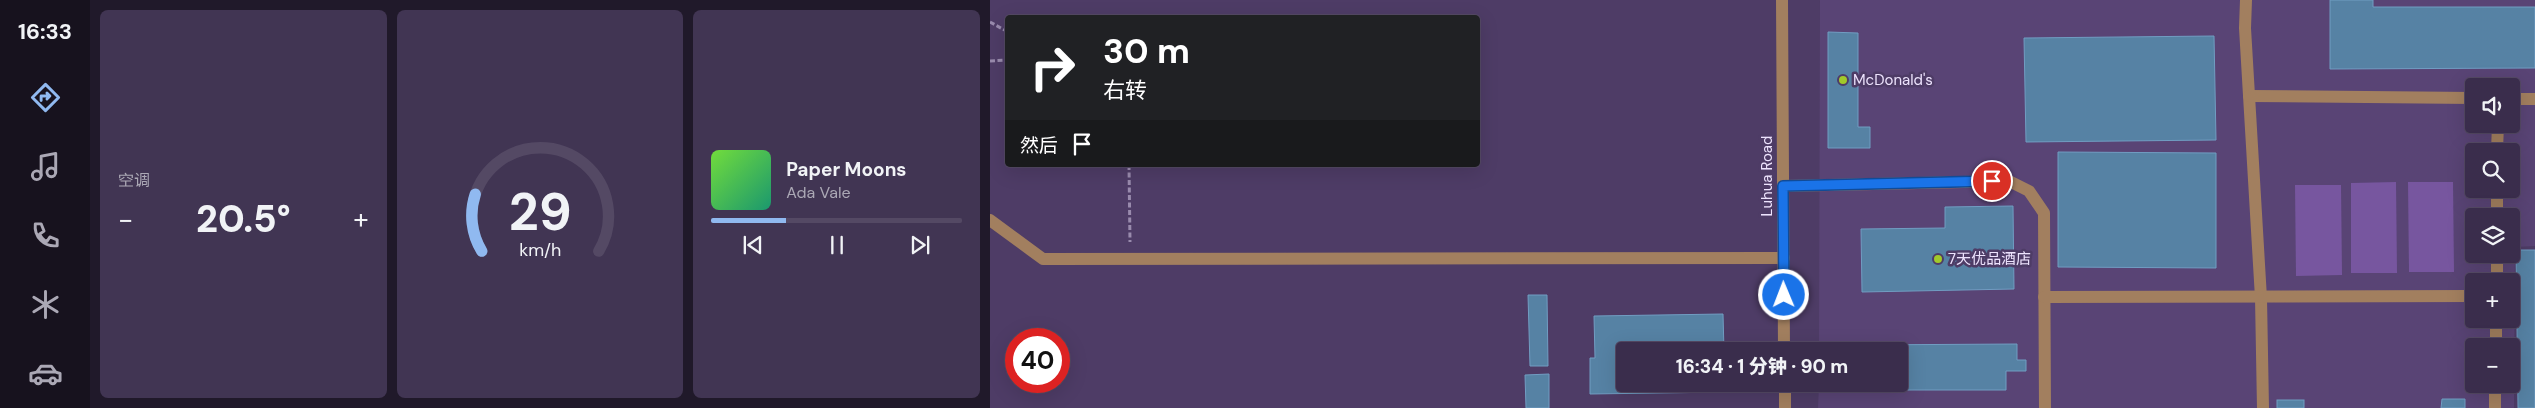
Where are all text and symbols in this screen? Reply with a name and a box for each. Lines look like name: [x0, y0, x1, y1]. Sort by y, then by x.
text: 16:33: [18, 17, 72, 46]
text: 30 m: [1103, 28, 1190, 74]
icon: right: [1020, 35, 1085, 100]
place label: McDonald's: [1853, 70, 1933, 90]
marker: McDonald's: [1837, 74, 1849, 86]
text: 右转: [1103, 76, 1147, 105]
map controls: [2465, 78, 2520, 393]
button: sound: [2465, 78, 2520, 133]
icon: directions: [28, 80, 63, 115]
icon: arrive: [1068, 130, 1096, 158]
text: 然后: [1020, 133, 1058, 158]
street label: Luhua Road: [1757, 136, 1777, 216]
button: search: [2465, 143, 2520, 198]
icon: music: [28, 149, 63, 184]
text: Paper Moons: [786, 157, 906, 182]
pin: [1971, 160, 2013, 202]
icon: arrive: [1978, 167, 2006, 195]
text: 空调: [118, 170, 150, 191]
text: 29: [509, 178, 571, 246]
text: Ada Vale: [786, 182, 851, 203]
text: 20.5°: [196, 194, 291, 244]
text: −: [118, 201, 133, 238]
text: +: [353, 201, 369, 238]
button: layers: [2465, 208, 2520, 263]
icon: phone: [28, 218, 63, 253]
icon: previous: [739, 231, 767, 259]
icon: pause: [823, 231, 851, 259]
icon: next: [906, 231, 934, 259]
text: km/h: [519, 238, 561, 262]
place label: 7天优品酒店: [1948, 249, 2031, 269]
marker: 7天优品酒店: [1932, 253, 1944, 265]
position arrow: [1757, 268, 1809, 320]
button: +: [2465, 273, 2520, 328]
icon: climate: [28, 287, 63, 322]
speed limit sign: 40: [1005, 328, 1070, 393]
button: −: [2465, 338, 2520, 393]
text: 16:34 · 1 分钟 · 90 m: [1676, 354, 1848, 379]
icon: car: [28, 356, 63, 391]

